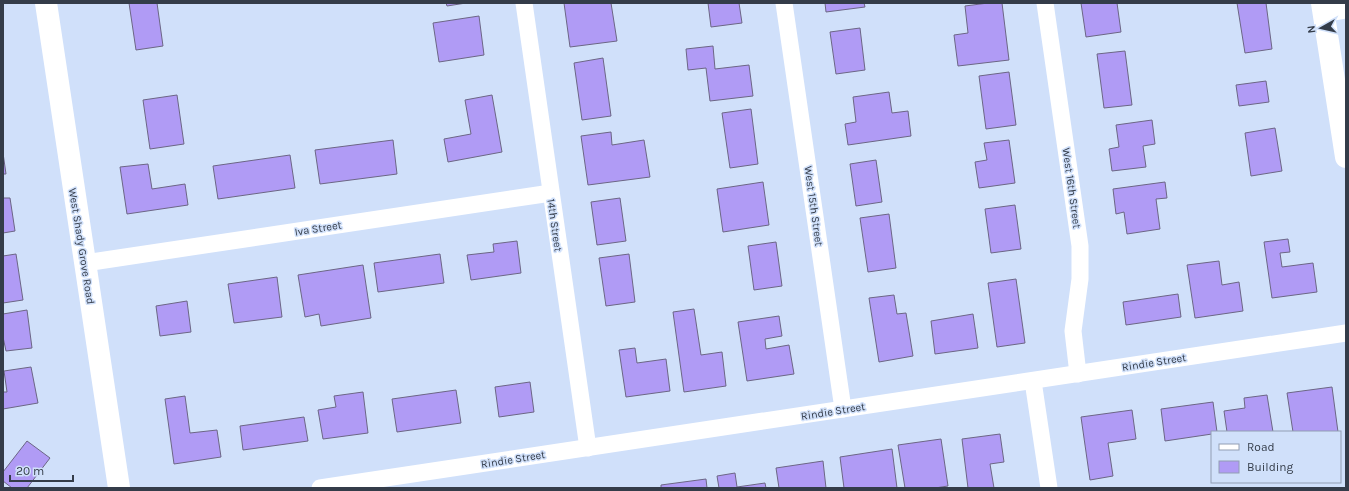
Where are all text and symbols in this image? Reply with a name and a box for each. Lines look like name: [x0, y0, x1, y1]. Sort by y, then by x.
north arrow: [1301, 8, 1341, 48]
text: N: [1305, 25, 1319, 34]
street label: West 16th Street: [1059, 147, 1084, 229]
street label: West 15th Street: [801, 165, 826, 247]
street label: West Shady Grove Road: [66, 187, 97, 305]
street label: 14th Street: [544, 198, 565, 252]
street label: Iva Street: [294, 218, 343, 239]
street label: Rindie Street: [1121, 351, 1187, 374]
street label: Rindie Street: [800, 400, 866, 423]
legend: [1211, 431, 1341, 483]
text: Road: [1247, 440, 1275, 454]
street label: Rindie Street: [480, 448, 546, 471]
scale bar: [10, 457, 73, 483]
text: Building: [1247, 460, 1294, 474]
text: 20 m: [16, 464, 44, 478]

